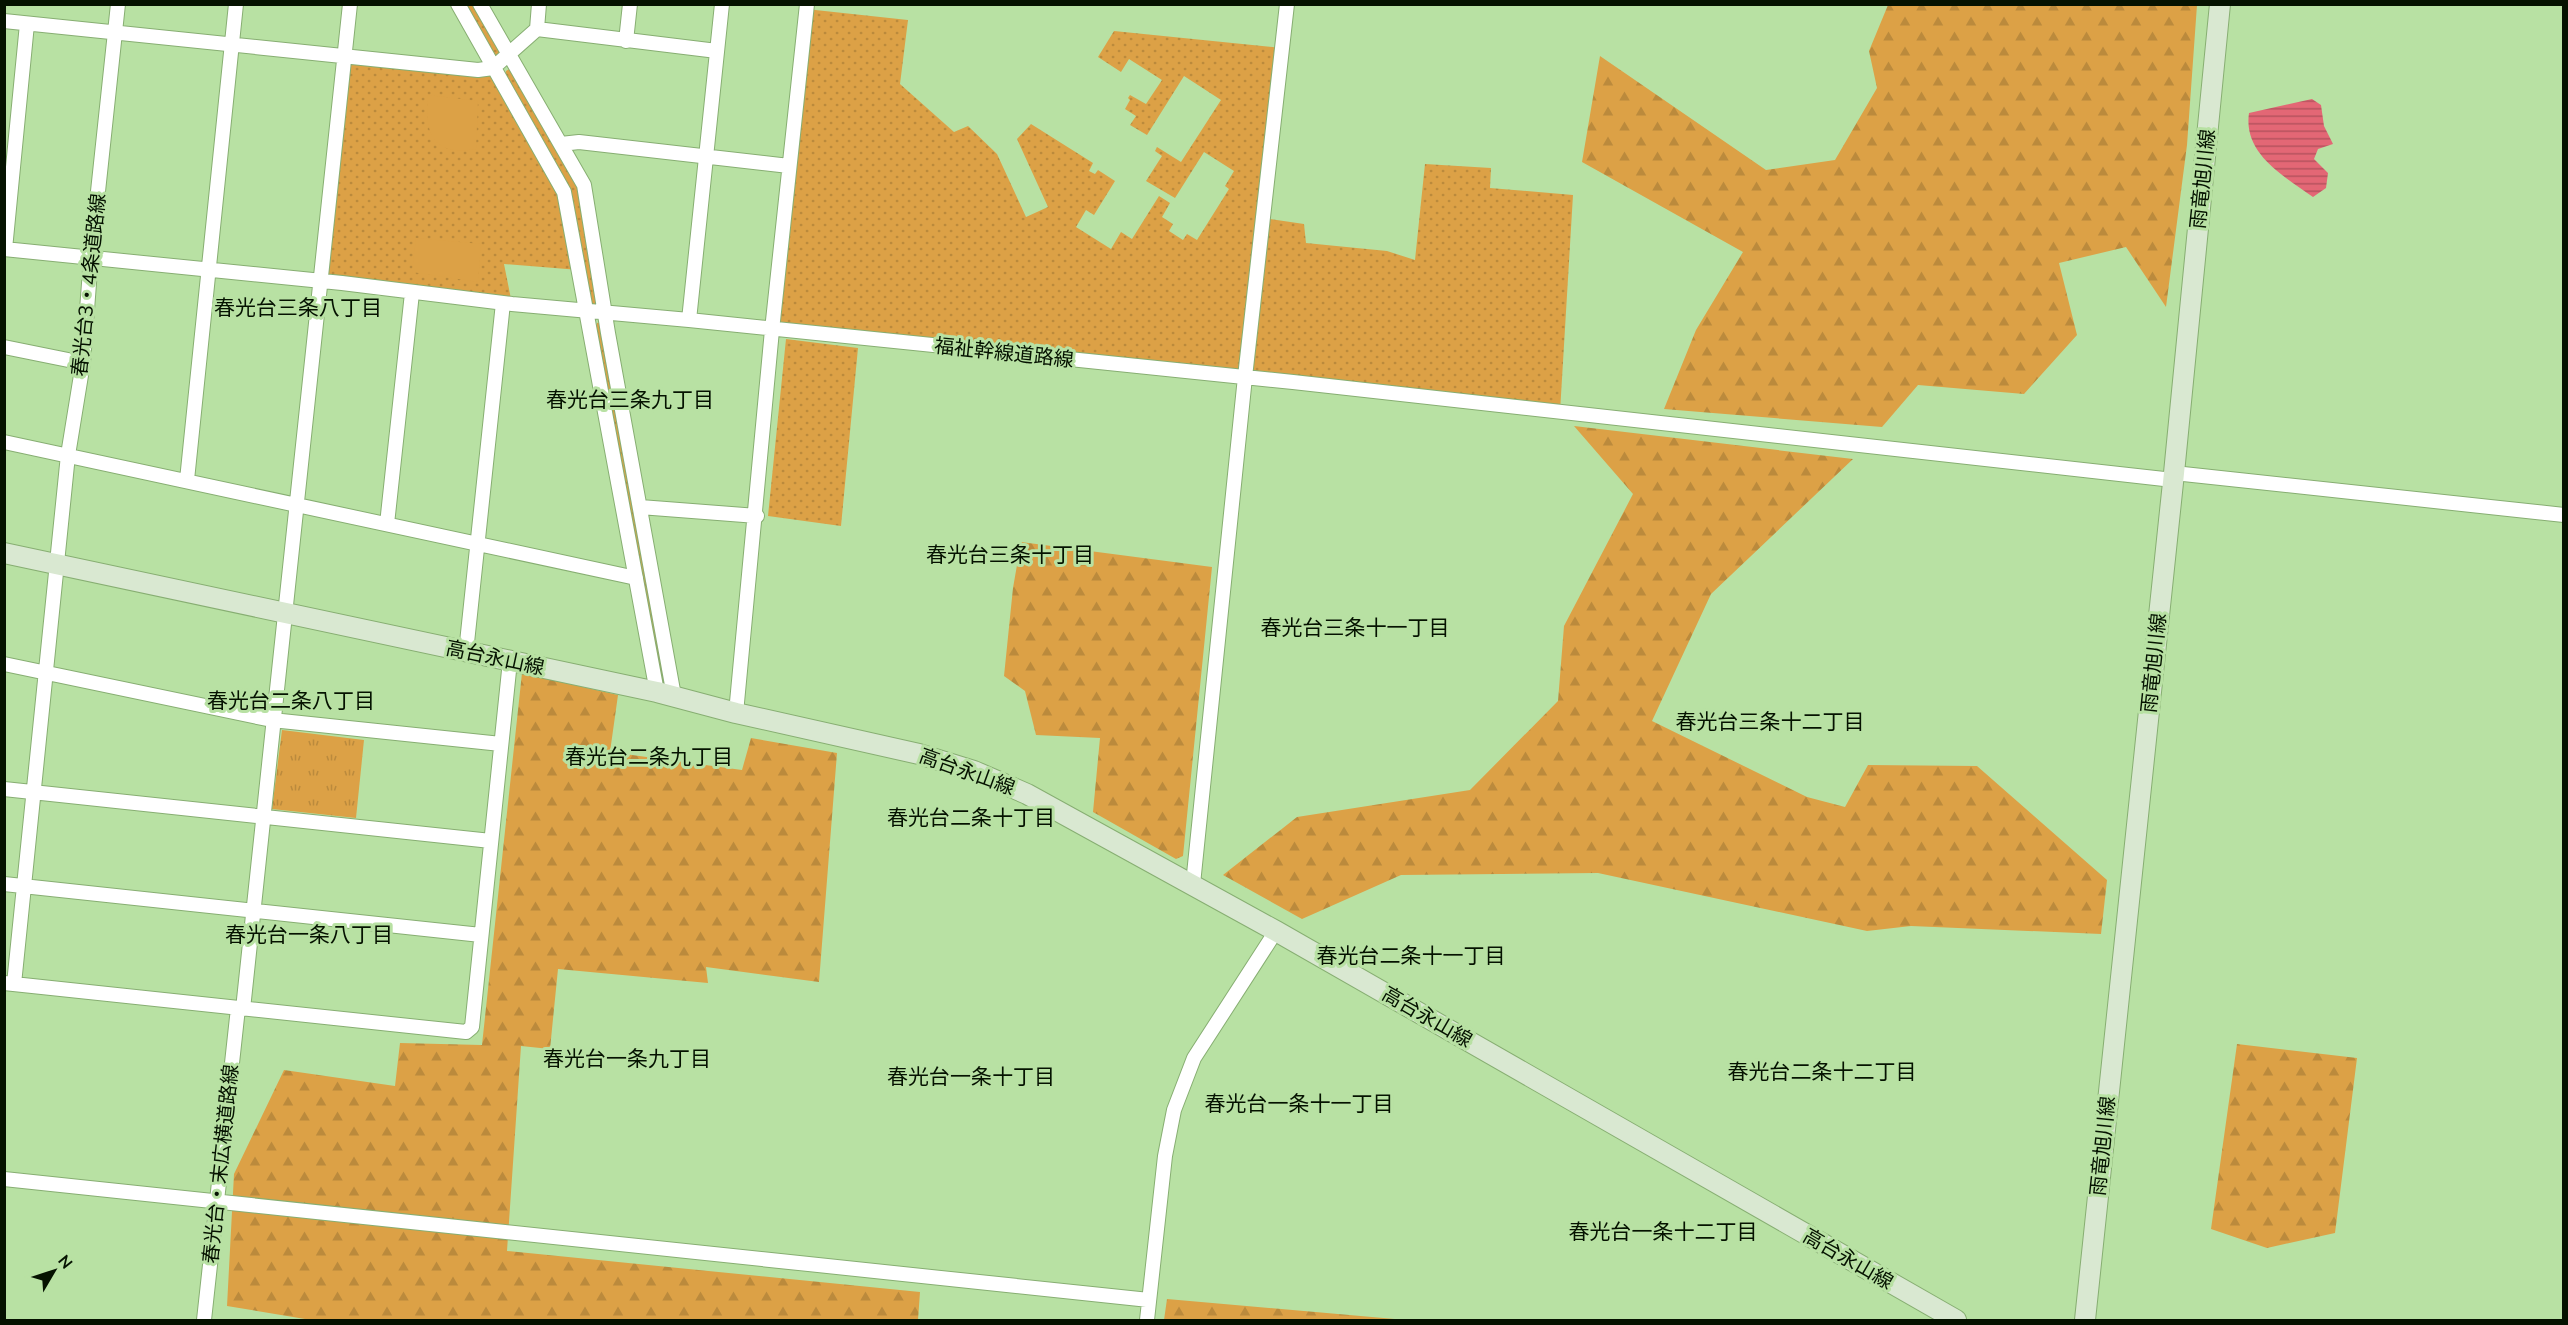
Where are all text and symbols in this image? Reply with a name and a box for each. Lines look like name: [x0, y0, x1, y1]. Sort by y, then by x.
street label: 雨竜旭川線: [2184, 128, 2222, 230]
street label: 春光台3・4条道路線: [66, 192, 112, 378]
district label: 春光台三条八丁目: [214, 294, 382, 322]
street label: 福祉幹線道路線: [933, 332, 1075, 374]
district label: 春光台三条九丁目: [546, 386, 714, 414]
district label: 春光台三条十丁目: [926, 541, 1094, 569]
street label: 雨竜旭川線: [2135, 612, 2173, 714]
district label: 春光台三条十一丁目: [1261, 614, 1450, 642]
street label: 高台永山線: [443, 634, 547, 682]
district label: 春光台二条八丁目: [207, 687, 375, 715]
district label: 春光台三条十二丁目: [1676, 708, 1865, 736]
street label: 高台永山線: [915, 742, 1019, 802]
district label: 春光台二条九丁目: [565, 743, 733, 771]
district label: 春光台二条十丁目: [887, 804, 1055, 832]
district label: 春光台一条八丁目: [225, 921, 393, 949]
district label: 春光台二条十一丁目: [1317, 942, 1506, 970]
street label: 高台永山線: [1377, 980, 1477, 1054]
district label: 春光台一条九丁目: [543, 1045, 711, 1073]
district label: 春光台二条十二丁目: [1728, 1058, 1917, 1086]
street label: 春光台・末広横道路線: [197, 1063, 245, 1265]
district label: 春光台一条十丁目: [887, 1063, 1055, 1091]
district label: 春光台一条十一丁目: [1205, 1090, 1394, 1118]
street label: 雨竜旭川線: [2084, 1095, 2122, 1197]
district label: 春光台一条十二丁目: [1569, 1218, 1758, 1246]
street label: 高台永山線: [1798, 1222, 1898, 1296]
north arrow: [24, 1241, 84, 1301]
text: N: [53, 1251, 77, 1274]

